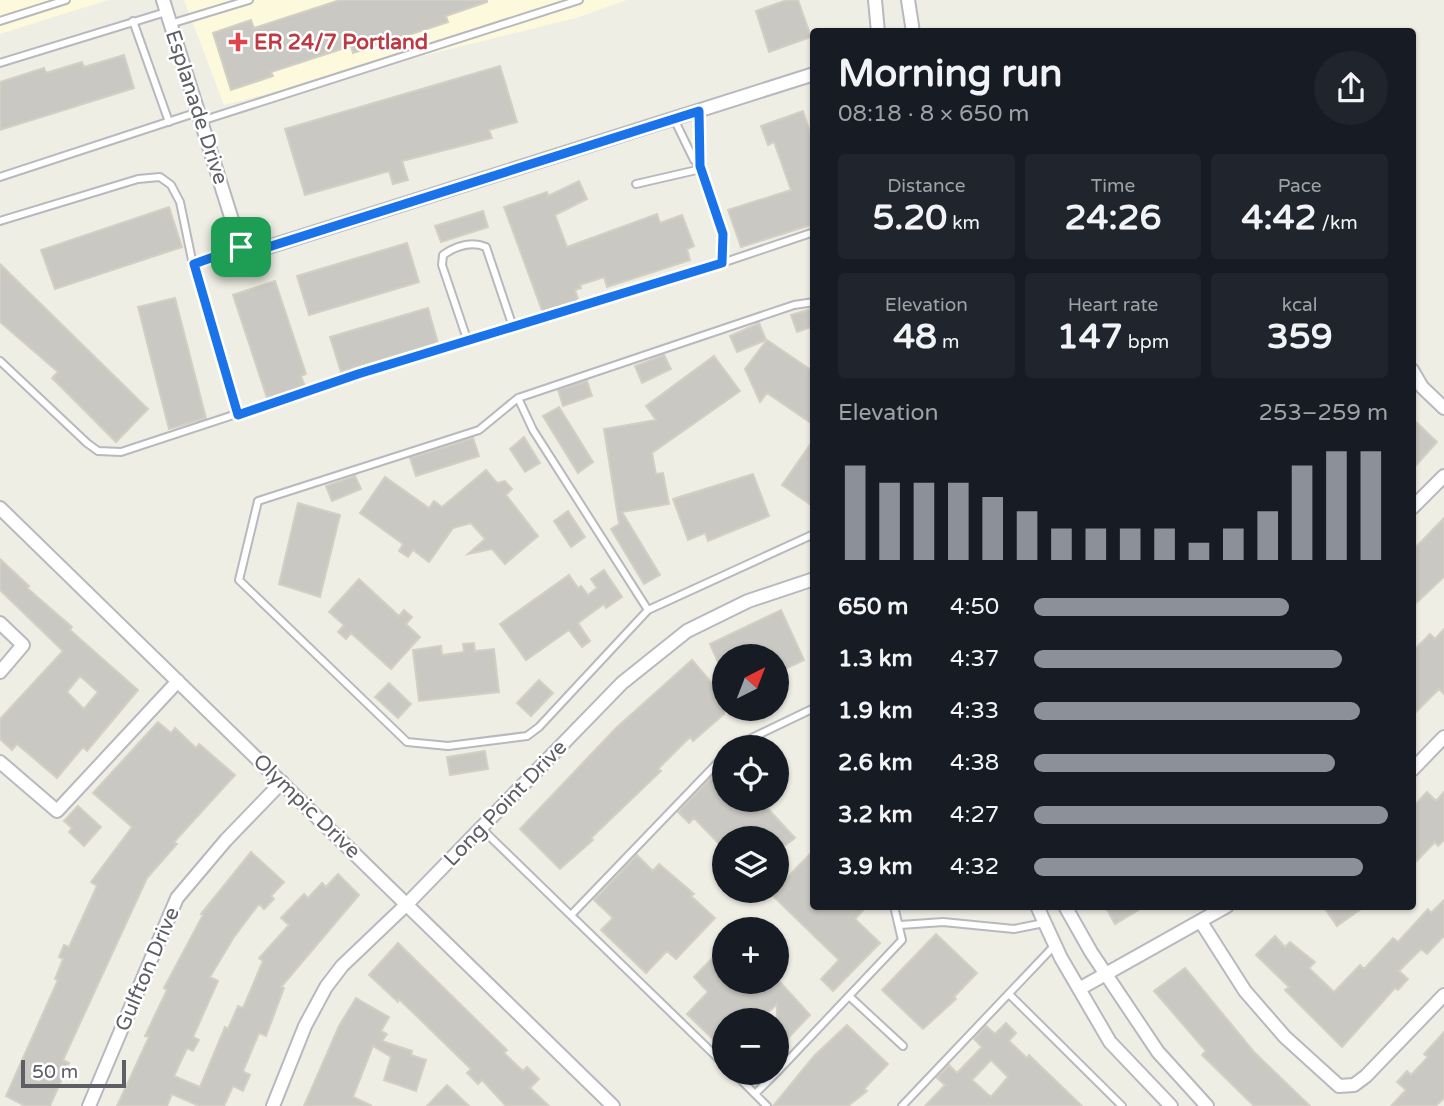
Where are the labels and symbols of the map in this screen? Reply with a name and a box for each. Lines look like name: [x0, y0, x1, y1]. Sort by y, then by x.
street label: Esplanade Drive: [160, 27, 233, 187]
place label: ER 24/7 Portland: [254, 30, 428, 55]
marker: ER 24/7 Portland: [228, 32, 248, 52]
pin: [211, 217, 271, 277]
north arrow: [712, 644, 789, 721]
street label: Long Point Drive: [439, 735, 572, 872]
street label: Olympic Drive: [248, 749, 366, 864]
street label: Gulfton Drive: [110, 903, 185, 1035]
scale bar: [21, 1057, 126, 1089]

